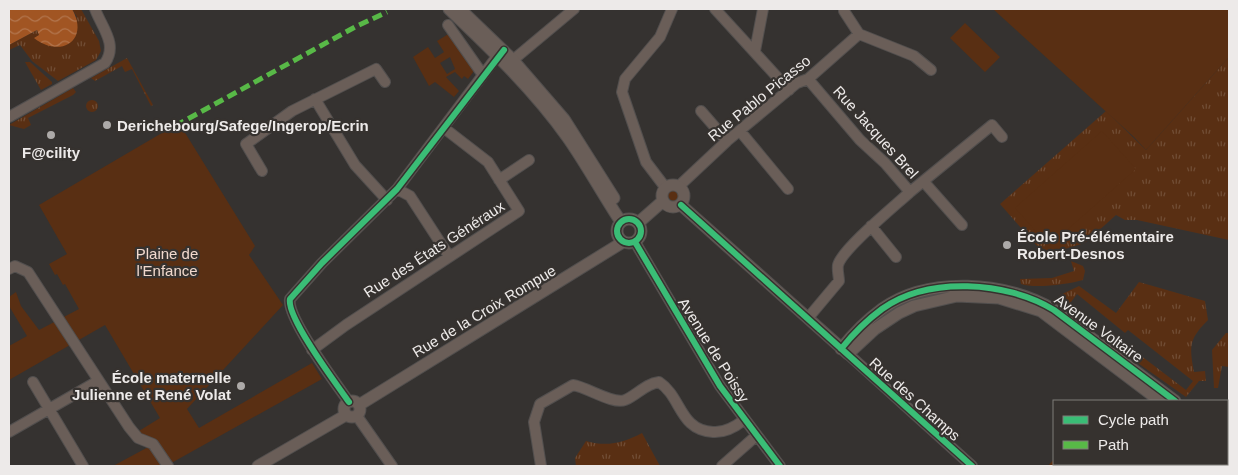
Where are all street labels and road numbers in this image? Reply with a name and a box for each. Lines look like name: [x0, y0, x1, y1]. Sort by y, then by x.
street label: Rue Pablo Picasso: [704, 52, 814, 144]
street label: Rue Jacques Brel: [830, 82, 922, 182]
street label: Rue des États Généraux: [360, 197, 508, 301]
street label: Rue de la Croix Rompue: [409, 261, 559, 361]
street label: Avenue Voltaire: [1052, 290, 1146, 366]
street label: Avenue de Poissy: [675, 295, 753, 406]
street label: Rue des Champs: [866, 354, 964, 444]

